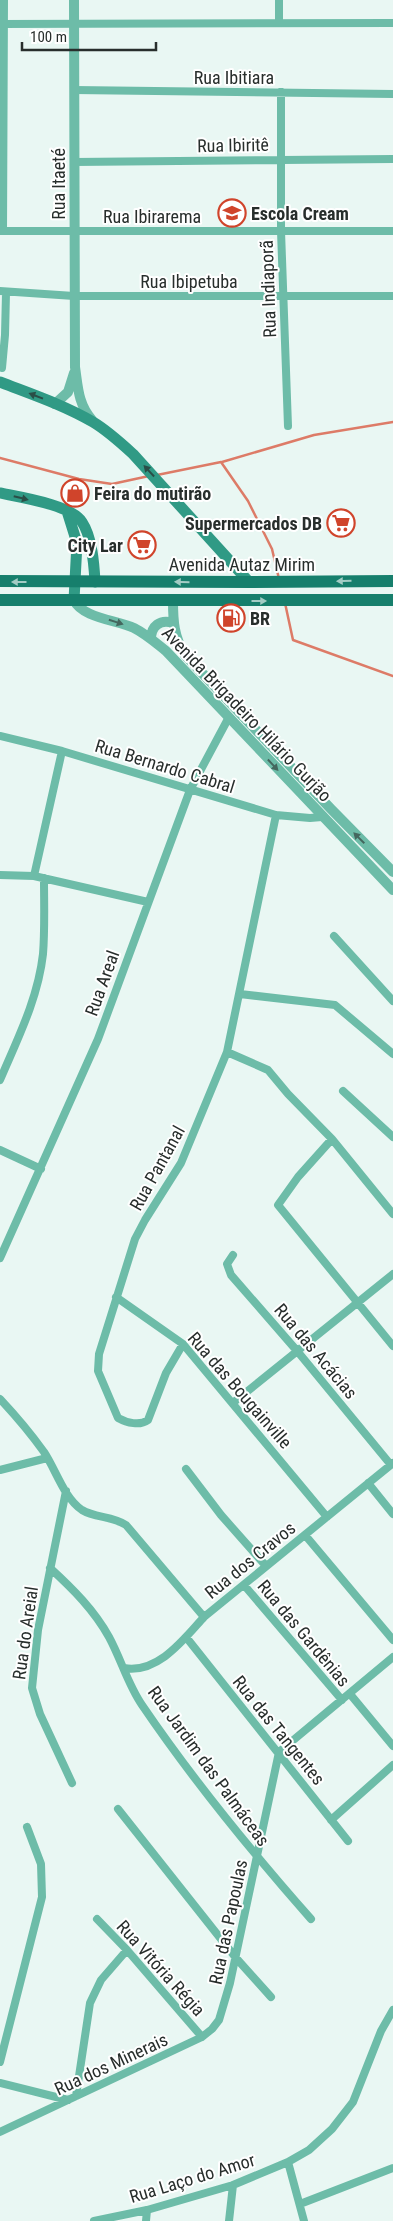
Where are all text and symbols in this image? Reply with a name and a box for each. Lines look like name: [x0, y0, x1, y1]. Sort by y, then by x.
scale bar: [22, 20, 156, 52]
text: 100 m: [30, 28, 67, 46]
street label: Rua Ibitiara: [194, 67, 274, 88]
street label: Rua Ibiritê: [197, 134, 269, 156]
street label: Rua Itaeté: [48, 148, 69, 220]
school or university icon: Escola Cream: [217, 198, 247, 228]
place label: Escola Cream: [251, 203, 349, 224]
street label: Rua Ibirarema: [103, 206, 201, 227]
street label: Rua Indiaporã: [256, 240, 280, 338]
street label: Rua Ibipetuba: [140, 271, 238, 292]
one-way arrow: [28, 392, 43, 400]
one-way arrow: [143, 466, 155, 478]
shop icon: Feira do mutirão: [60, 478, 90, 508]
place label: Feira do mutirão: [94, 483, 211, 504]
one-way arrow: [14, 494, 29, 502]
supermarket icon: Supermercados DB: [326, 508, 356, 538]
place label: Supermercados DB: [185, 513, 322, 534]
supermarket icon: City Lar: [127, 530, 157, 560]
place label: City Lar: [67, 535, 123, 556]
street label: Avenida Autaz Mirim: [169, 554, 315, 575]
one-way arrow: [174, 577, 190, 585]
one-way arrow: [336, 577, 352, 585]
one-way arrow: [11, 578, 27, 586]
one-way arrow: [251, 596, 267, 604]
fuel station icon: BR: [216, 603, 246, 633]
place label: BR: [250, 608, 270, 629]
one-way arrow: [108, 619, 123, 626]
street label: Avenida Brigadeiro Hilário Gurjão: [158, 622, 336, 806]
street label: Rua Bernardo Cabral: [93, 735, 237, 797]
one-way arrow: [267, 758, 279, 770]
one-way arrow: [353, 832, 365, 844]
street label: Rua Areal: [81, 948, 123, 1018]
street label: Rua Pantanal: [125, 1122, 189, 1214]
street label: Rua das Acácias: [270, 1299, 362, 1403]
street label: Rua das Bougainville: [184, 1328, 296, 1452]
street label: Rua dos Cravos: [201, 1517, 299, 1603]
street label: Rua das Gardênias: [253, 1575, 355, 1691]
street label: Rua do Areial: [8, 1585, 42, 1681]
street label: Rua das Tangentes: [229, 1671, 329, 1789]
street label: Rua Jardim das Palmáceas: [144, 1682, 274, 1850]
street label: Rua das Papoulas: [205, 1858, 251, 1986]
street label: Rua Vitória Régia: [113, 1916, 209, 2020]
street label: Rua dos Minerais: [51, 2029, 171, 2099]
street label: Rua Laço do Amor: [127, 2149, 258, 2207]

